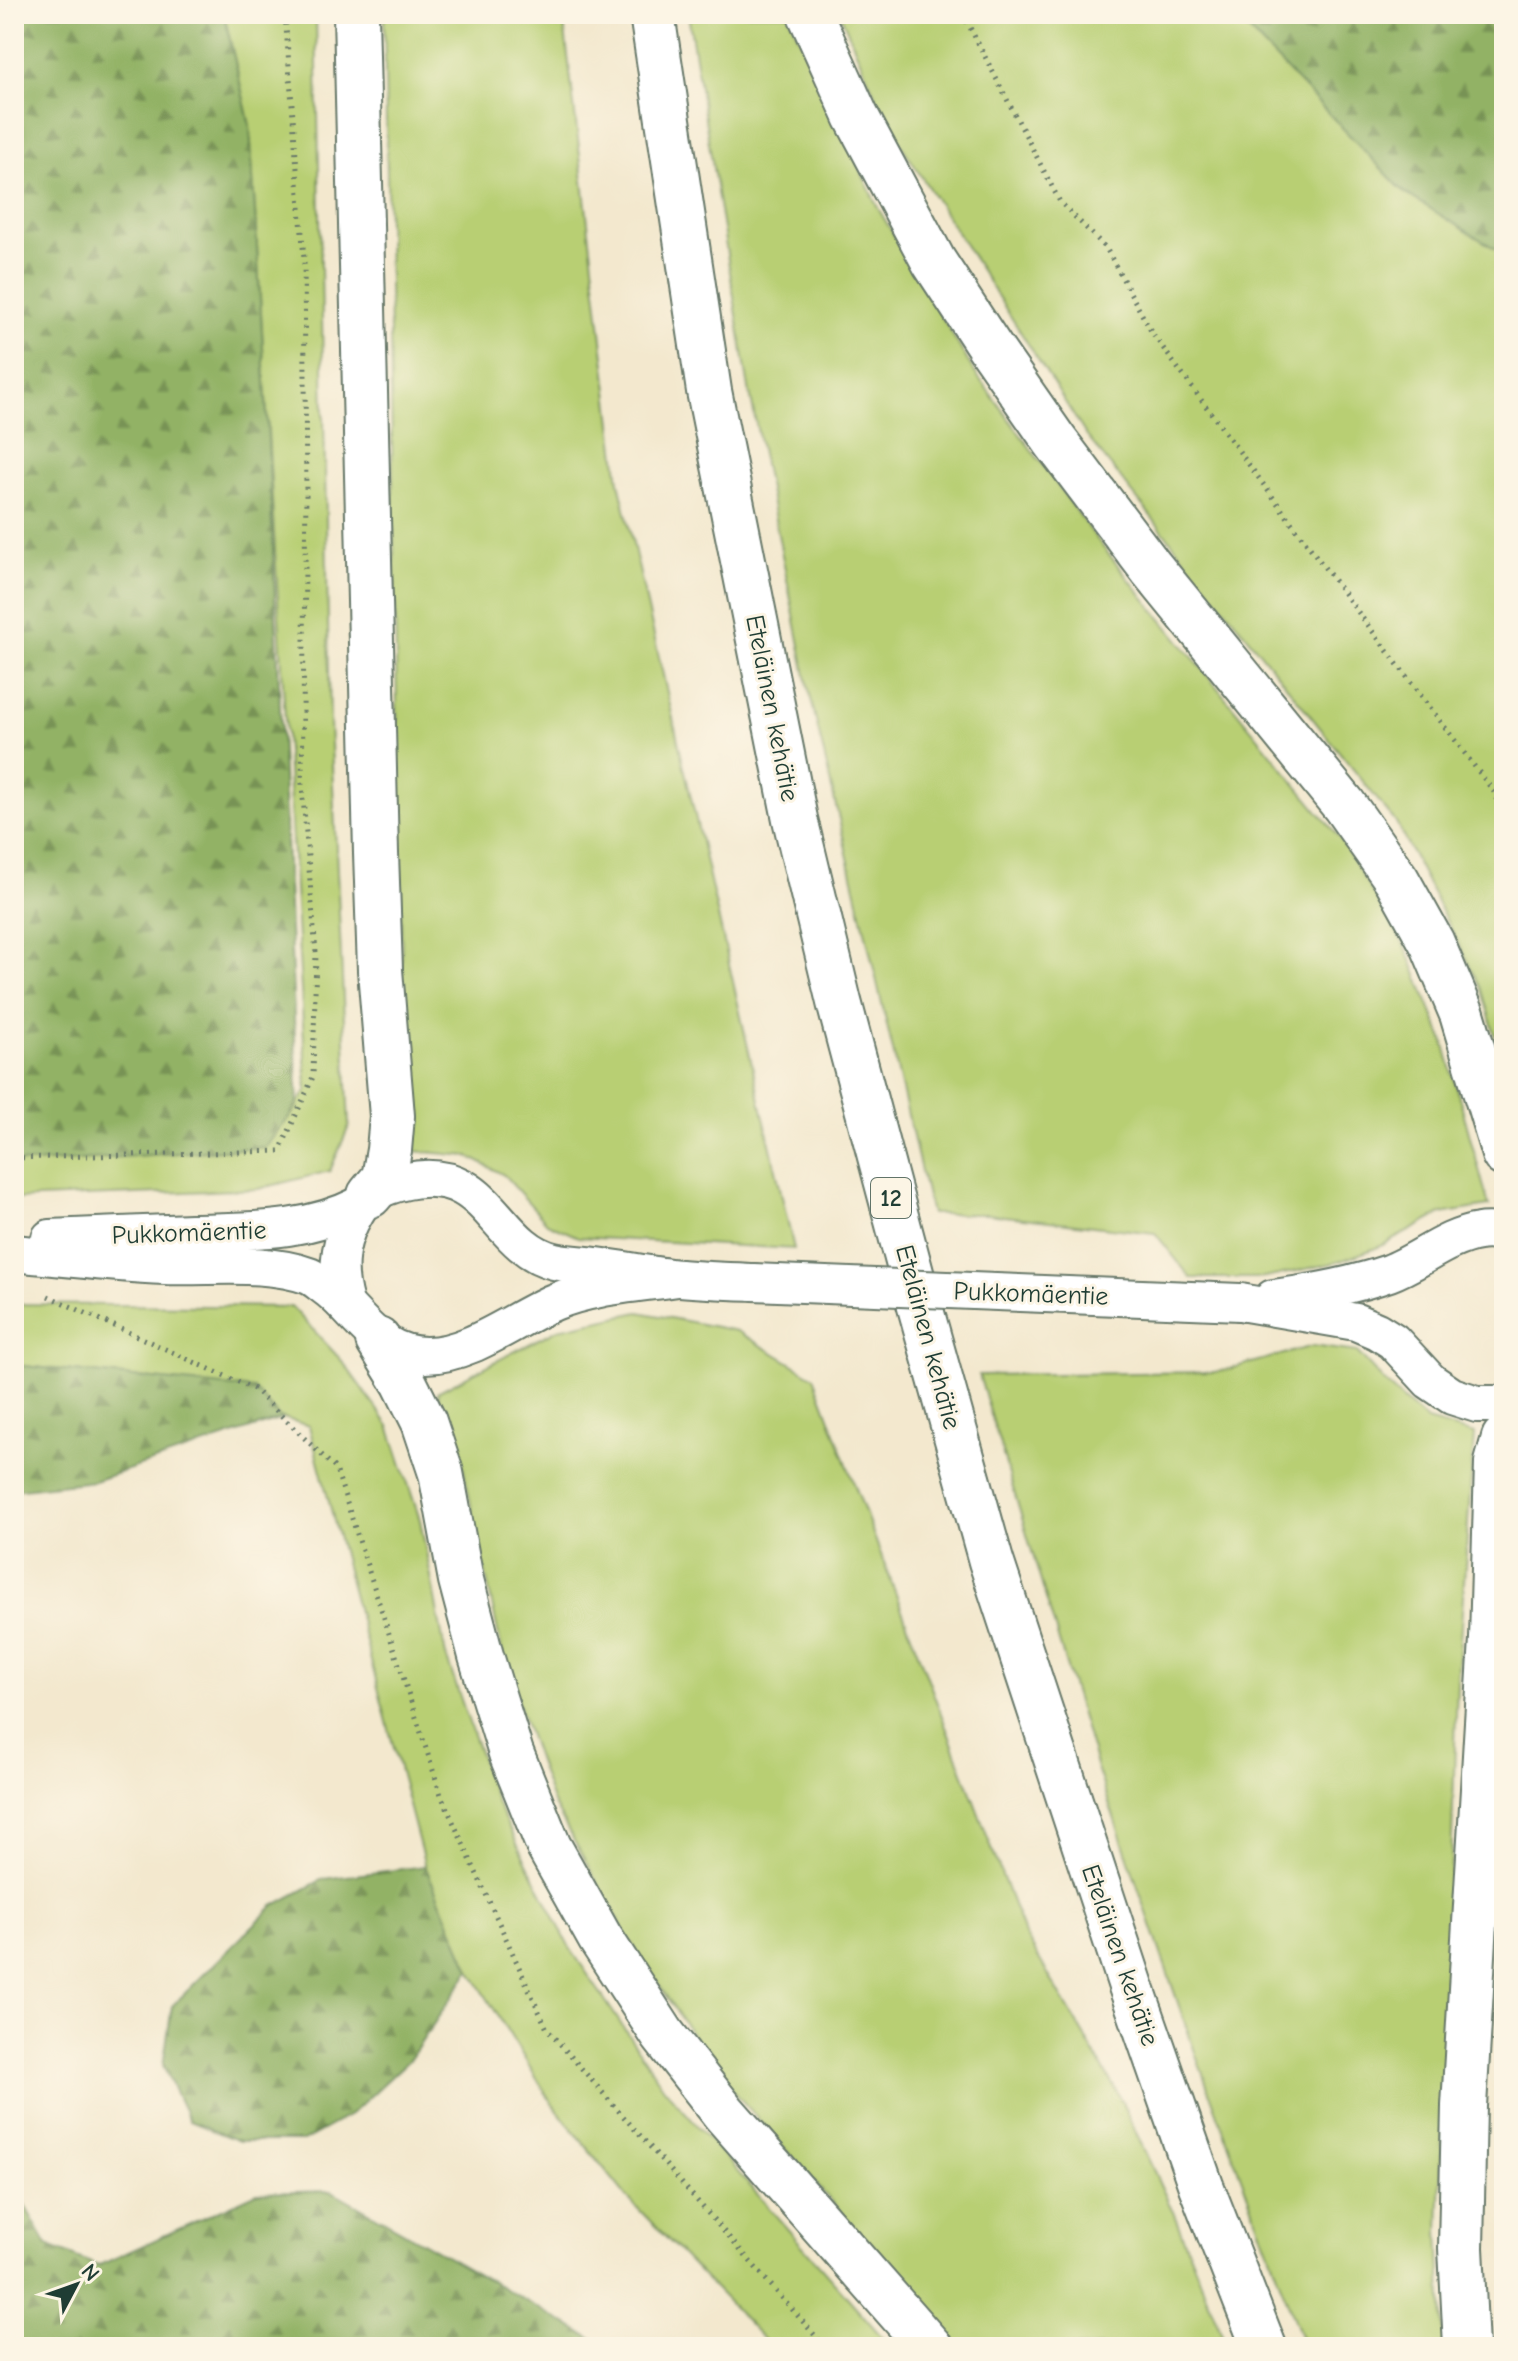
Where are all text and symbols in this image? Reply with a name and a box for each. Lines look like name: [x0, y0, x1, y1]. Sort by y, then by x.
street label: Eteläinen kehätie: [739, 612, 805, 804]
road number: 12: [871, 1178, 911, 1218]
street label: Pukkomäentie: [111, 1215, 267, 1251]
street label: Eteläinen kehätie: [889, 1242, 967, 1433]
street label: Pukkomäentie: [953, 1276, 1109, 1312]
street label: Eteläinen kehätie: [1075, 1861, 1165, 2050]
north arrow: [36, 2245, 116, 2325]
text: N: [76, 2259, 105, 2286]

